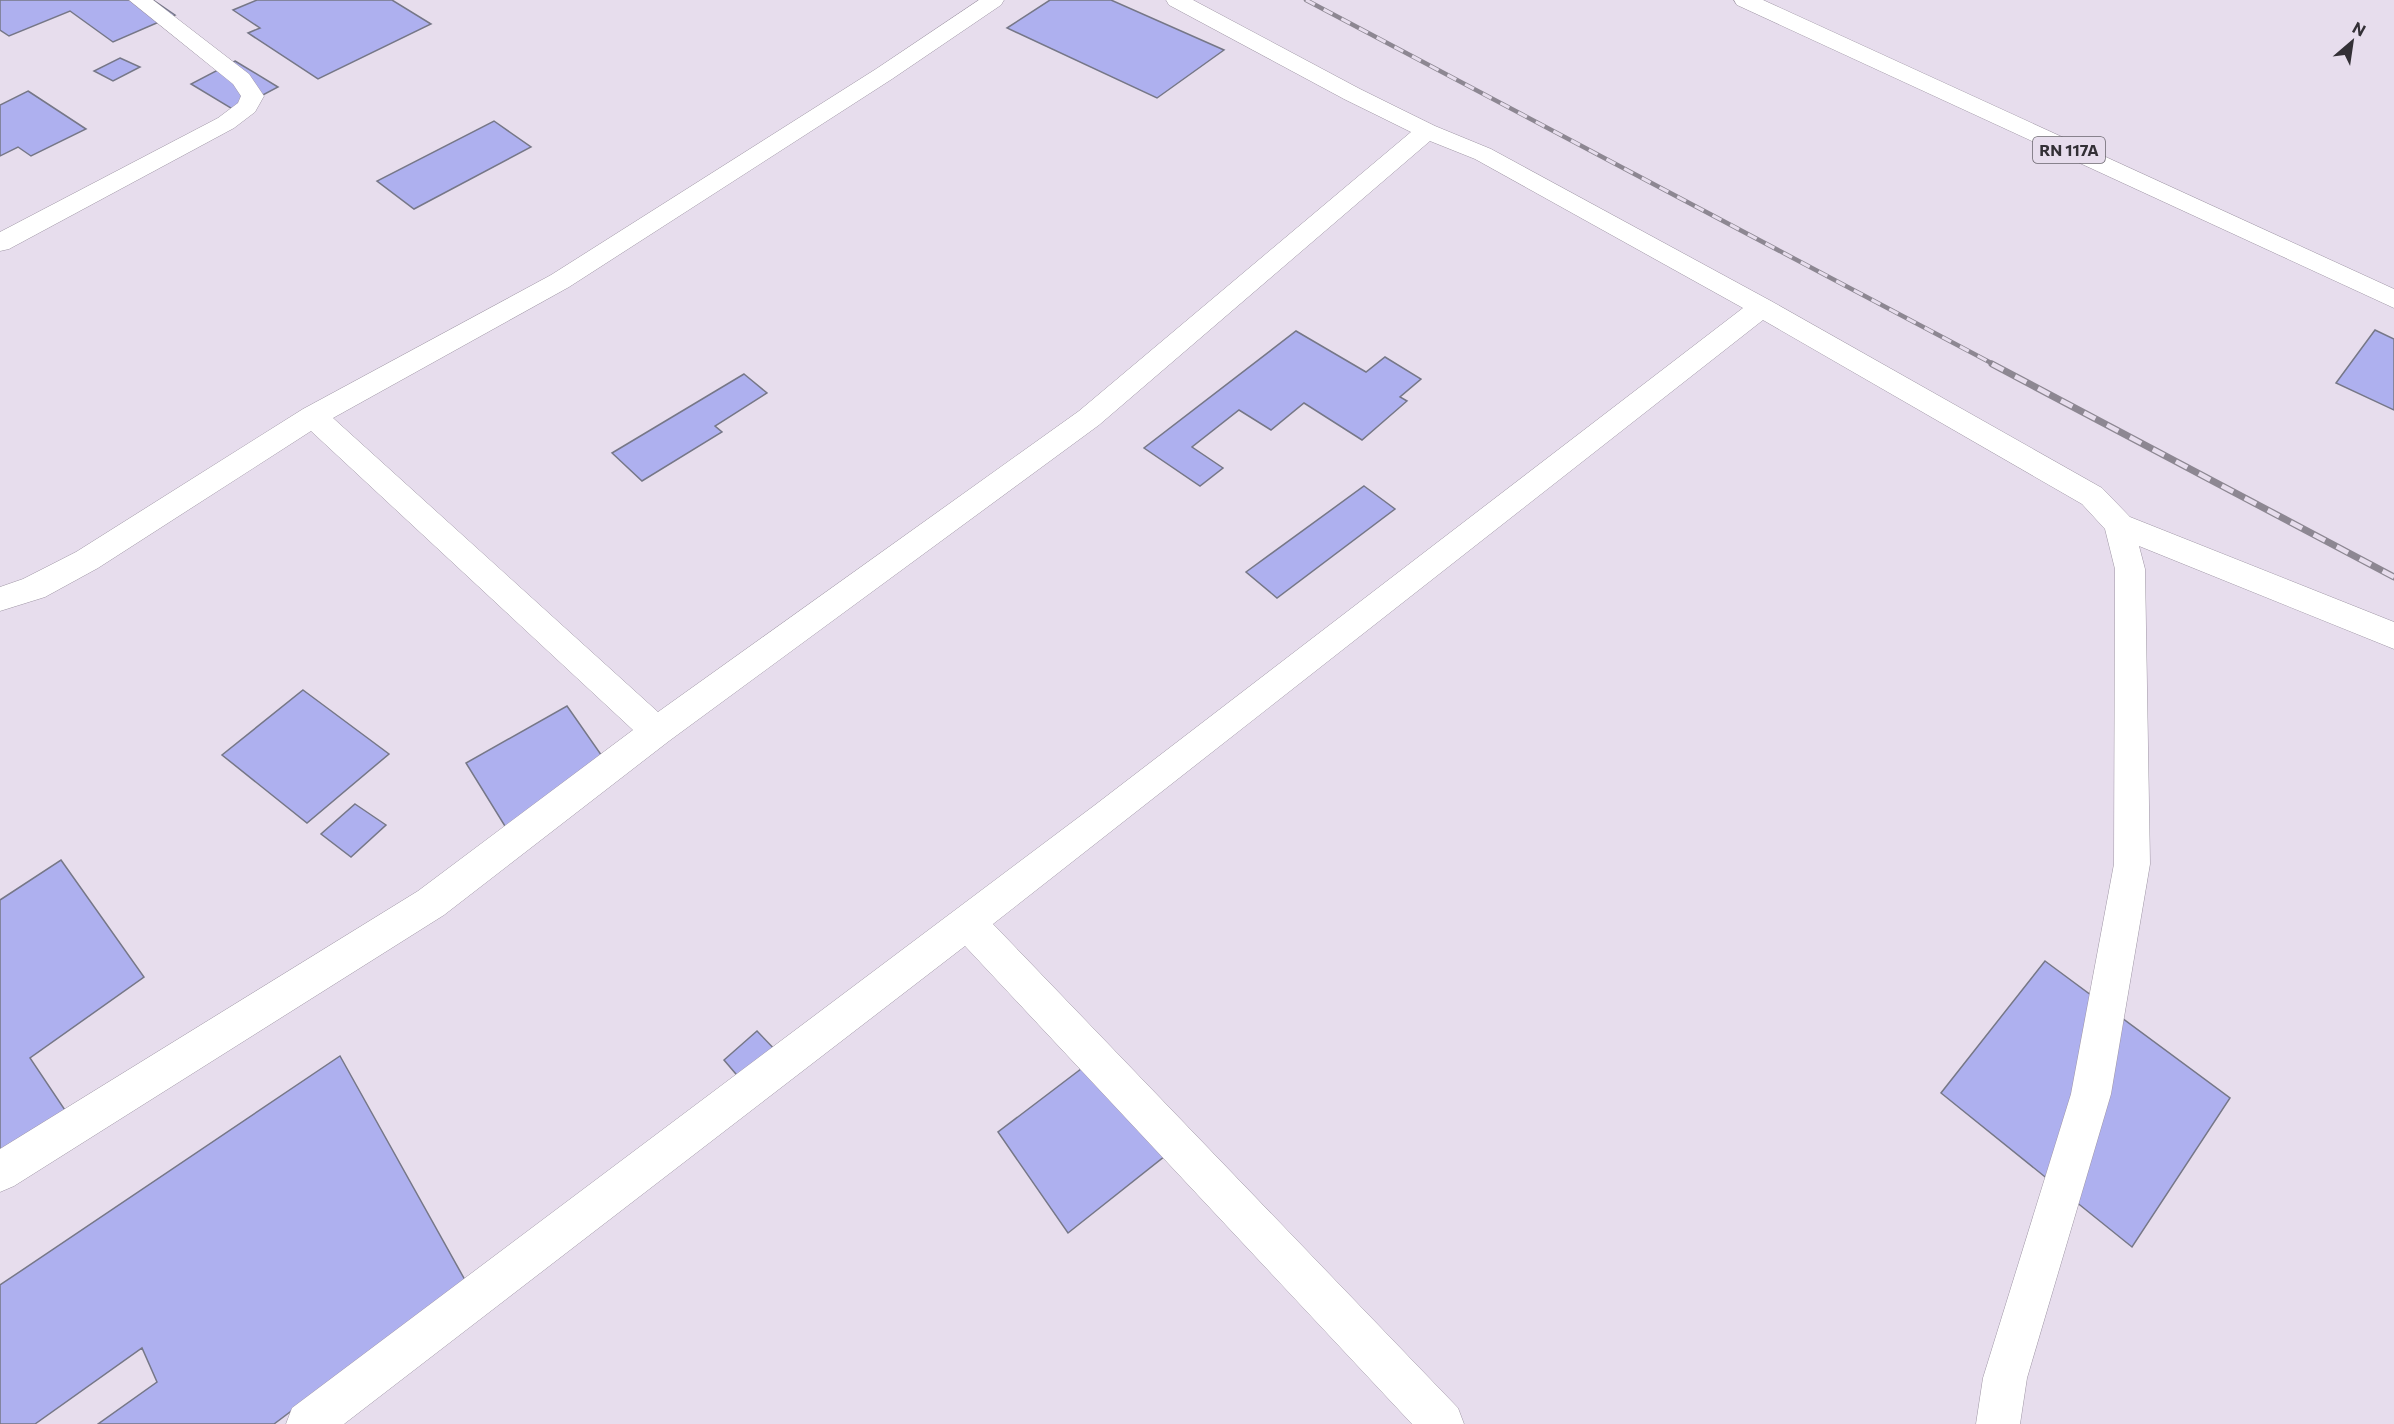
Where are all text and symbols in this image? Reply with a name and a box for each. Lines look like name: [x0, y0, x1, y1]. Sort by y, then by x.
north arrow: [2322, 12, 2382, 72]
text: N: [2350, 17, 2369, 40]
road number: RN 117A: [2033, 137, 2105, 163]

